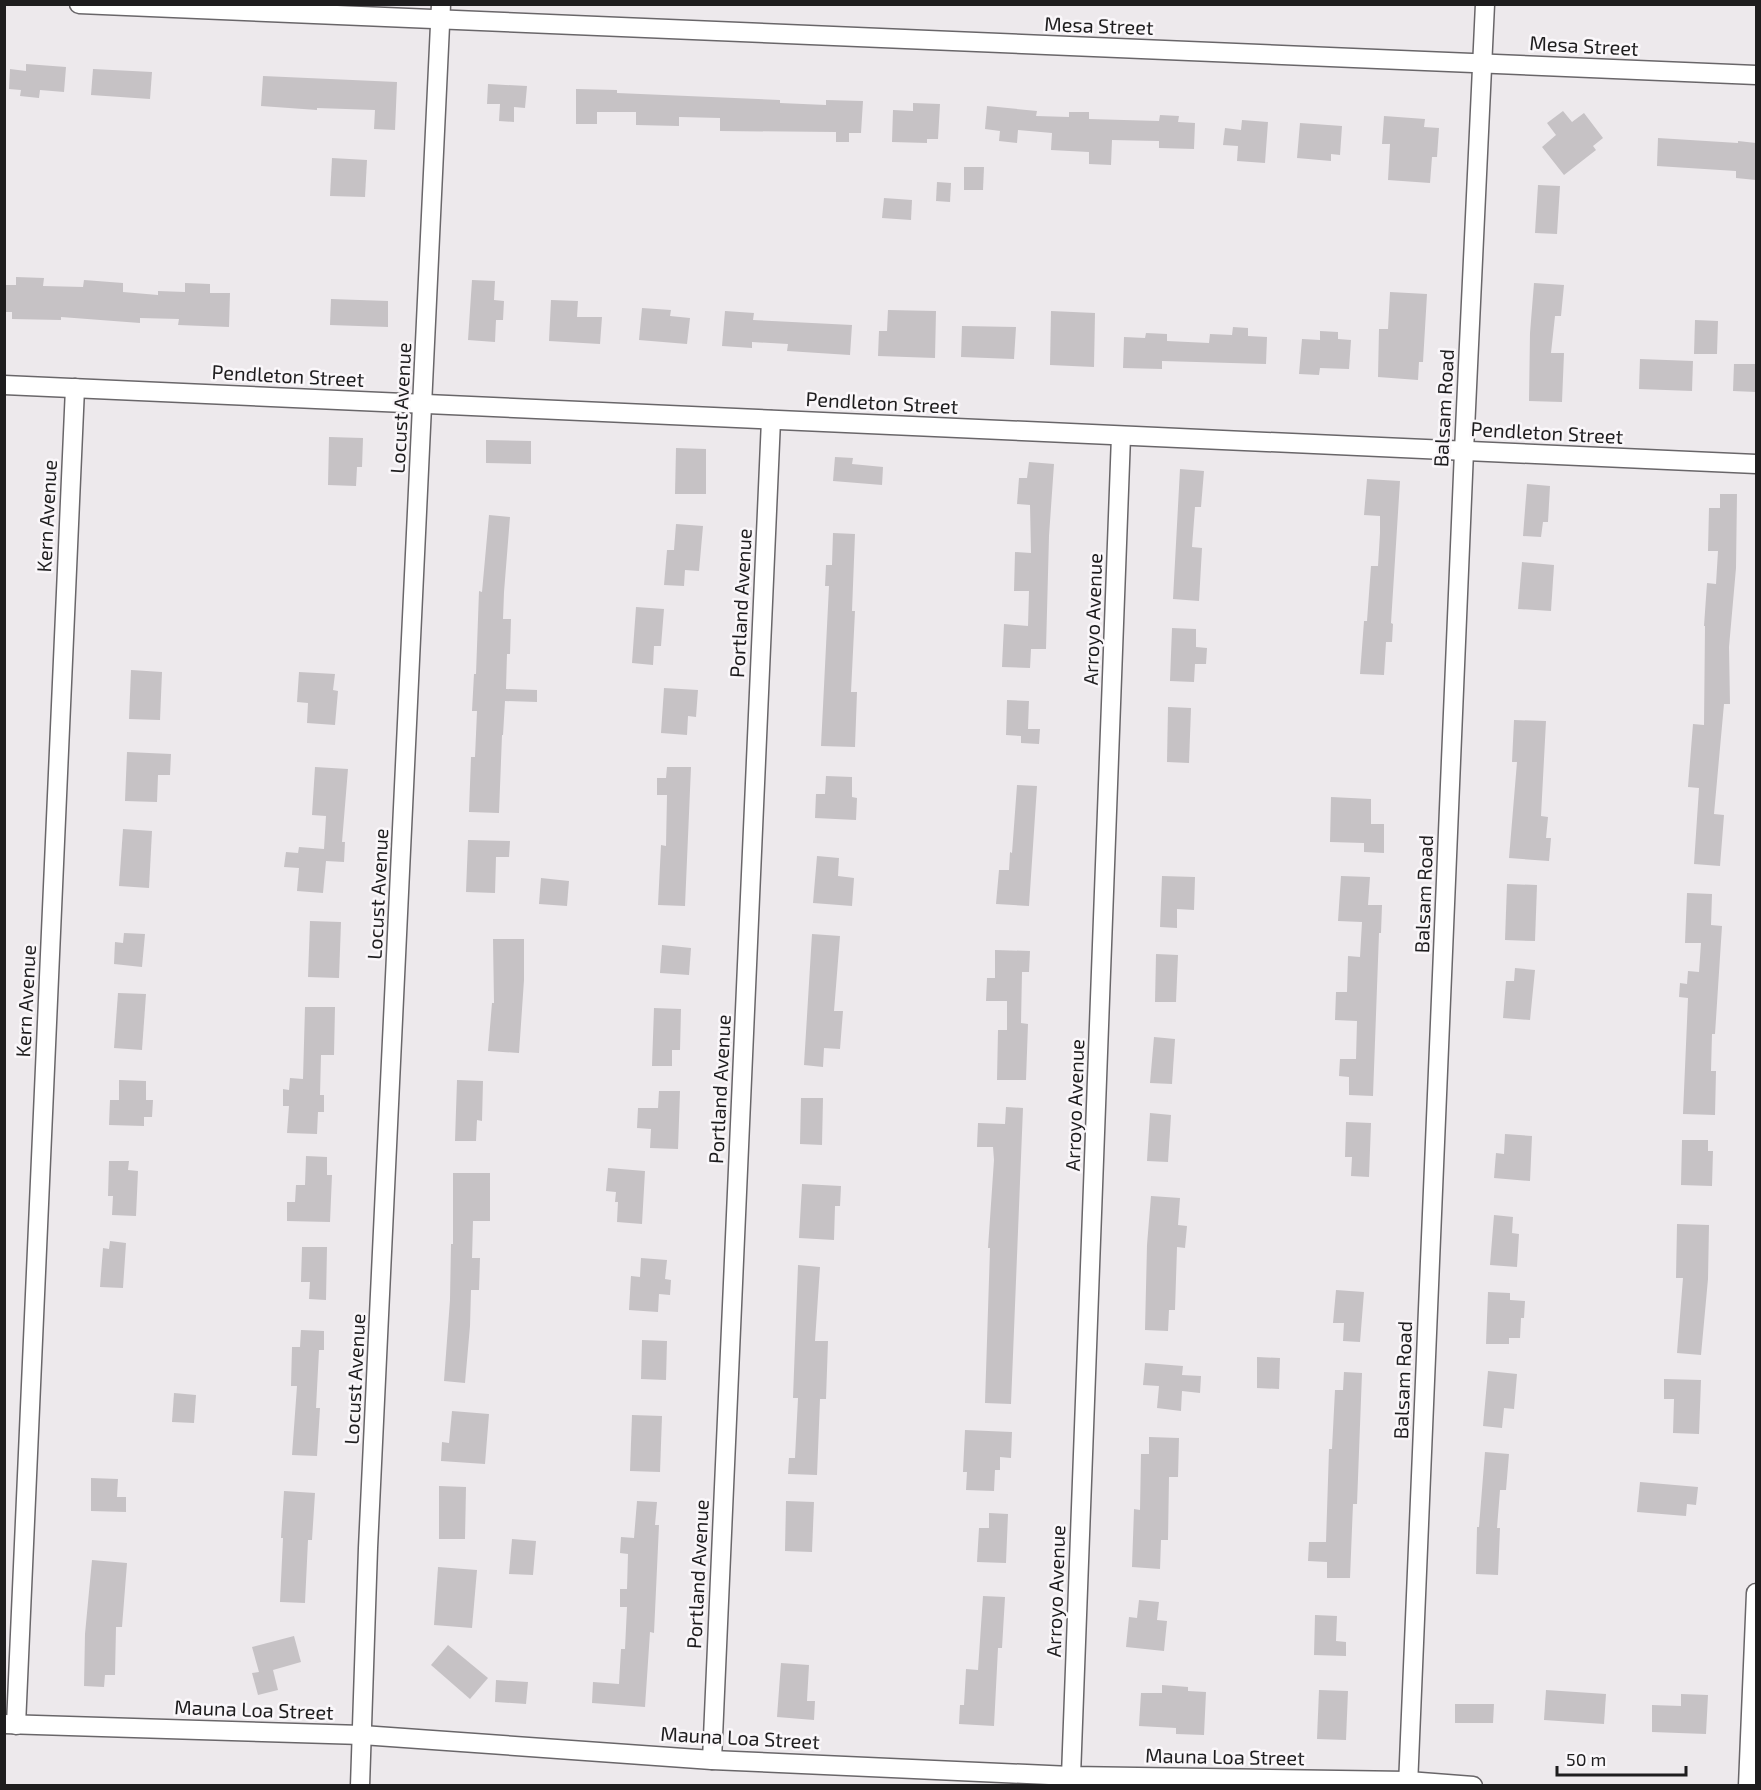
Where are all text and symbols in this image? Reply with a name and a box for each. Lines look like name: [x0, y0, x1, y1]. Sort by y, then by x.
street label: Mesa Street: [1044, 11, 1154, 39]
street label: Mesa Street: [1529, 30, 1640, 60]
street label: Locust Avenue: [385, 342, 415, 474]
street label: Balsam Road: [1428, 348, 1458, 468]
street label: Pendleton Street: [211, 359, 365, 391]
street label: Pendleton Street: [805, 386, 959, 418]
street label: Pendleton Street: [1470, 416, 1624, 448]
street label: Kern Avenue: [31, 459, 61, 573]
street label: Portland Avenue: [724, 528, 756, 678]
street label: Arroyo Avenue: [1078, 552, 1106, 686]
street label: Locust Avenue: [362, 828, 392, 960]
street label: Balsam Road: [1409, 834, 1437, 954]
street label: Kern Avenue: [10, 944, 40, 1058]
street label: Portland Avenue: [703, 1014, 735, 1164]
street label: Arroyo Avenue: [1060, 1038, 1088, 1172]
street label: Locust Avenue: [339, 1313, 369, 1445]
street label: Balsam Road: [1388, 1320, 1416, 1440]
street label: Portland Avenue: [681, 1499, 713, 1649]
street label: Arroyo Avenue: [1041, 1524, 1069, 1658]
street label: Mauna Loa Street: [174, 1694, 335, 1724]
street label: Mauna Loa Street: [660, 1721, 821, 1753]
scale bar: [1557, 1739, 1686, 1777]
street label: Mauna Loa Street: [1145, 1743, 1305, 1769]
text: 50 m: [1566, 1748, 1606, 1770]

